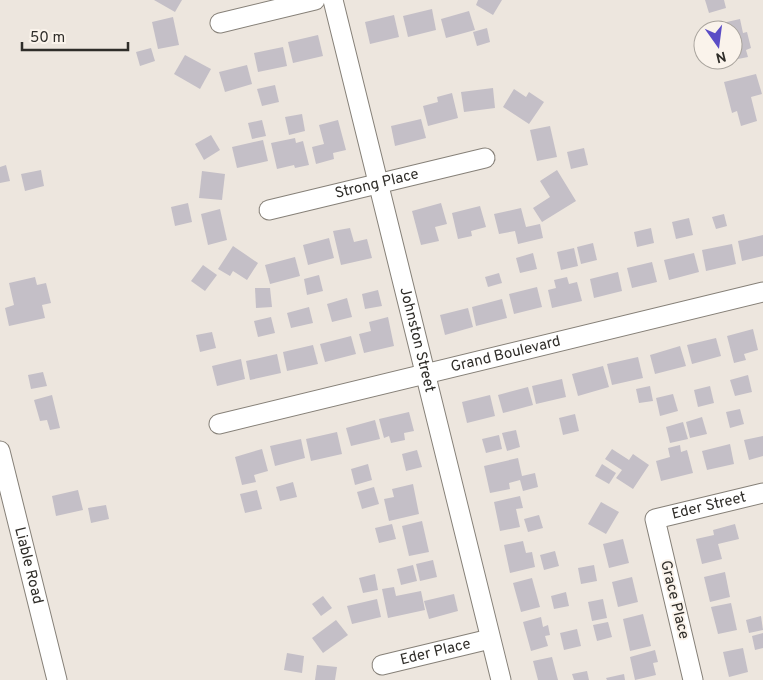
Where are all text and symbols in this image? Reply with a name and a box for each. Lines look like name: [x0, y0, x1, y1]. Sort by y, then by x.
scale bar: [22, 20, 129, 52]
north arrow: [693, 20, 743, 70]
text: 50 m: [30, 29, 65, 48]
text: N: [714, 47, 728, 66]
street label: Strong Place: [333, 165, 421, 203]
street label: Johnston Street: [395, 285, 439, 394]
street label: Grand Boulevard: [449, 332, 563, 377]
street label: Eder Street: [670, 488, 748, 524]
street label: Liable Road: [10, 525, 47, 606]
street label: Grace Place: [655, 559, 693, 641]
street label: Eder Place: [398, 634, 473, 670]

